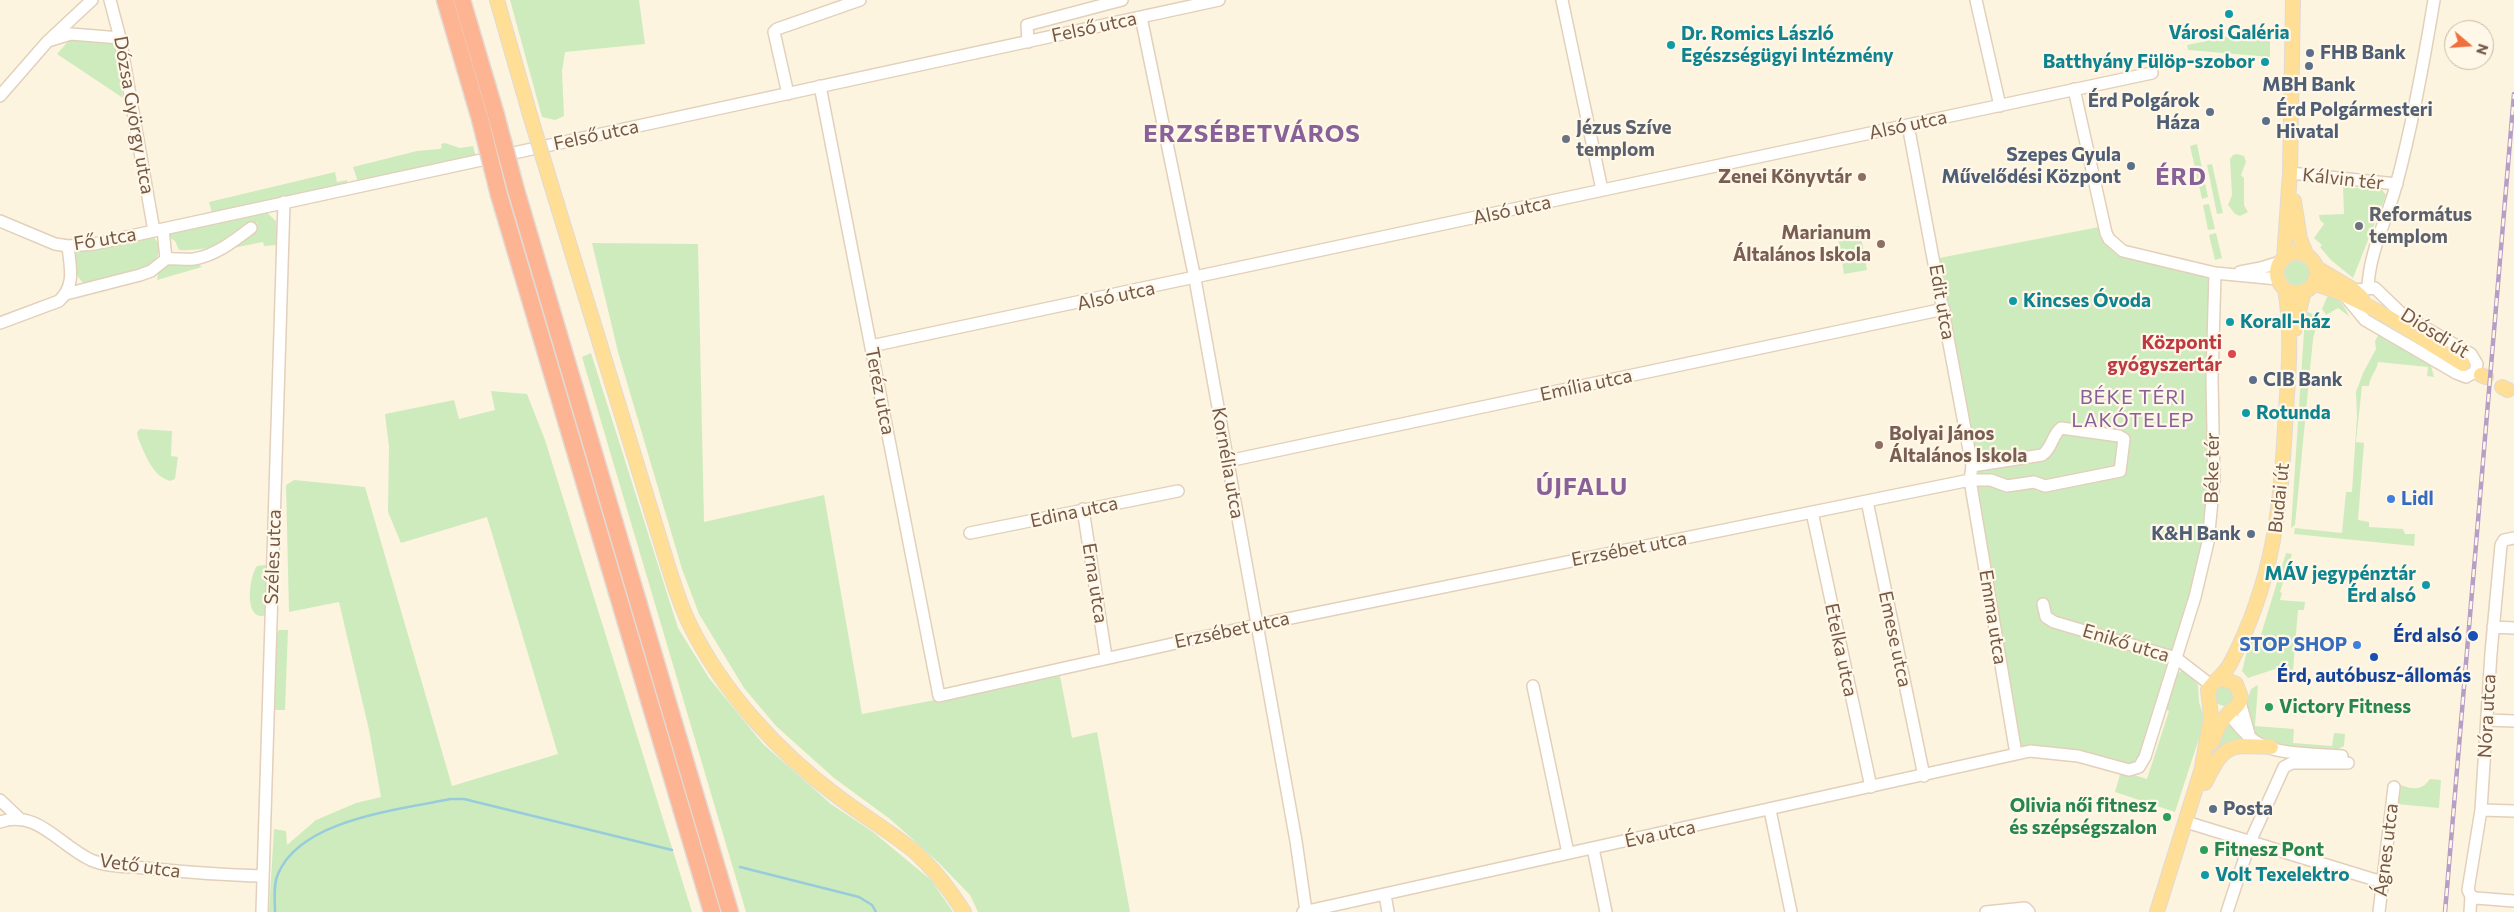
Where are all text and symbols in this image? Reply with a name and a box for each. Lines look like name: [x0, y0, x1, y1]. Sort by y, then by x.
street label: Felső utca: [1049, 7, 1139, 47]
marker: Városi Galéria: [2223, 8, 2235, 20]
north arrow: [2444, 20, 2494, 70]
place label: Városi Galéria: [2168, 22, 2290, 44]
place label: Dr. Romics László Egészségügyi Intézmény: [1681, 23, 1894, 67]
street label: Dózsa György utca: [109, 34, 159, 196]
marker: Dr. Romics László Egészségügyi Intézmény: [1665, 39, 1677, 51]
place label: FHB Bank: [2320, 42, 2406, 64]
text: N: [2473, 42, 2492, 57]
marker: FHB Bank: [2304, 47, 2316, 59]
place label: Batthyány Fülöp-szobor: [2043, 51, 2255, 73]
marker: Batthyány Fülöp-szobor: [2259, 56, 2271, 68]
marker: MBH Bank: [2303, 60, 2315, 72]
place label: MBH Bank: [2262, 74, 2356, 96]
place label: Érd Polgárok Háza: [2088, 90, 2200, 134]
place label: Érd Polgármesteri Hivatal: [2276, 99, 2433, 143]
street label: Alsó utca: [1867, 106, 1949, 144]
marker: Érd Polgárok Háza: [2204, 106, 2216, 118]
street label: Felső utca: [551, 115, 641, 155]
marker: Érd Polgármesteri Hivatal: [2260, 115, 2272, 127]
place label: Jézus Szíve templom: [1576, 117, 1672, 161]
district label: ERZSÉBETVÁROS: [1142, 120, 1362, 148]
marker: Jézus Szíve templom: [1560, 133, 1572, 145]
place label: Szepes Gyula Művelődési Központ: [1941, 144, 2121, 188]
marker: Szepes Gyula Művelődési Központ: [2125, 160, 2137, 172]
district label: ÉRD: [2155, 163, 2207, 191]
street label: Kálvin tér: [2301, 163, 2385, 195]
place label: Zenei Könyvtár: [1718, 166, 1852, 188]
marker: Zenei Könyvtár: [1856, 171, 1868, 183]
street label: Alsó utca: [1471, 191, 1553, 229]
place label: Református templom: [2369, 204, 2472, 248]
marker: Református templom: [2353, 220, 2365, 232]
place label: Marianum Általános Iskola: [1733, 222, 1871, 266]
street label: Fő utca: [72, 223, 138, 255]
marker: Marianum Általános Iskola: [1875, 238, 1887, 250]
street label: Edit utca: [1924, 263, 1960, 341]
street label: Alsó utca: [1075, 277, 1157, 315]
place label: Kincses Óvoda: [2023, 290, 2151, 312]
marker: Kincses Óvoda: [2007, 295, 2019, 307]
street label: Diósdi út: [2396, 303, 2474, 363]
place label: Korall-ház: [2240, 311, 2331, 333]
marker: Korall-ház: [2224, 316, 2236, 328]
place label: Központi gyógyszertár: [2107, 332, 2222, 376]
street label: Teréz utca: [860, 345, 900, 437]
marker: Központi gyógyszertár: [2226, 348, 2238, 360]
street label: Emília utca: [1538, 364, 1634, 406]
place label: CIB Bank: [2263, 369, 2343, 391]
marker: CIB Bank: [2247, 374, 2259, 386]
district label: BÉKE TÉRI LAKÓTELEP: [2070, 385, 2196, 432]
place label: Rotunda: [2256, 402, 2331, 424]
street label: Kornélia utca: [1207, 405, 1249, 521]
marker: Rotunda: [2240, 407, 2252, 419]
place label: Bolyai János Általános Iskola: [1889, 423, 2027, 467]
street label: Béke tér: [2200, 432, 2224, 504]
marker: Bolyai János Általános Iskola: [1873, 439, 1885, 451]
street label: Budai út: [2264, 462, 2294, 534]
district label: ÚJFALU: [1535, 473, 1629, 501]
place label: Lidl: [2401, 488, 2434, 510]
street label: Edina utca: [1028, 492, 1120, 532]
marker: Lidl: [2385, 493, 2397, 505]
street label: Széles utca: [260, 509, 286, 605]
place label: K&H Bank: [2151, 523, 2241, 545]
street label: Erzsébet utca: [1569, 527, 1689, 571]
marker: K&H Bank: [2245, 528, 2257, 540]
street label: Erna utca: [1077, 541, 1113, 625]
place label: MÁV jegypénztár Érd alsó: [2264, 563, 2416, 607]
street label: Emma utca: [1974, 568, 2012, 666]
marker: MÁV jegypénztár Érd alsó: [2420, 579, 2432, 591]
street label: Emese utca: [1874, 589, 1916, 689]
street label: Etelka utca: [1820, 601, 1862, 699]
street label: Erzsébet utca: [1172, 607, 1292, 653]
street label: Enikő utca: [2080, 619, 2172, 667]
place label: Érd alsó: [2393, 625, 2462, 647]
marker: Érd alsó: [2466, 629, 2480, 643]
place label: STOP SHOP: [2239, 634, 2347, 656]
marker: STOP SHOP: [2351, 639, 2363, 651]
marker: Érd, autóbusz-állomás: [2368, 651, 2380, 663]
place label: Érd, autóbusz-állomás: [2277, 665, 2471, 687]
street label: Nóra utca: [2473, 673, 2501, 759]
place label: Victory Fitness: [2279, 696, 2411, 718]
marker: Victory Fitness: [2263, 701, 2275, 713]
place label: Olivia női fitnesz és szépségszalon: [2009, 795, 2157, 839]
place label: Posta: [2223, 798, 2273, 820]
street label: Ágnes utca: [2369, 802, 2403, 898]
marker: Posta: [2207, 803, 2219, 815]
marker: Olivia női fitnesz és szépségszalon: [2161, 811, 2173, 823]
street label: Éva utca: [1623, 815, 1697, 853]
place label: Fitnesz Pont: [2214, 839, 2324, 861]
marker: Fitnesz Pont: [2198, 844, 2210, 856]
street label: Vető utca: [98, 849, 182, 883]
place label: Volt Texelektro: [2215, 864, 2350, 886]
marker: Volt Texelektro: [2199, 869, 2211, 881]

